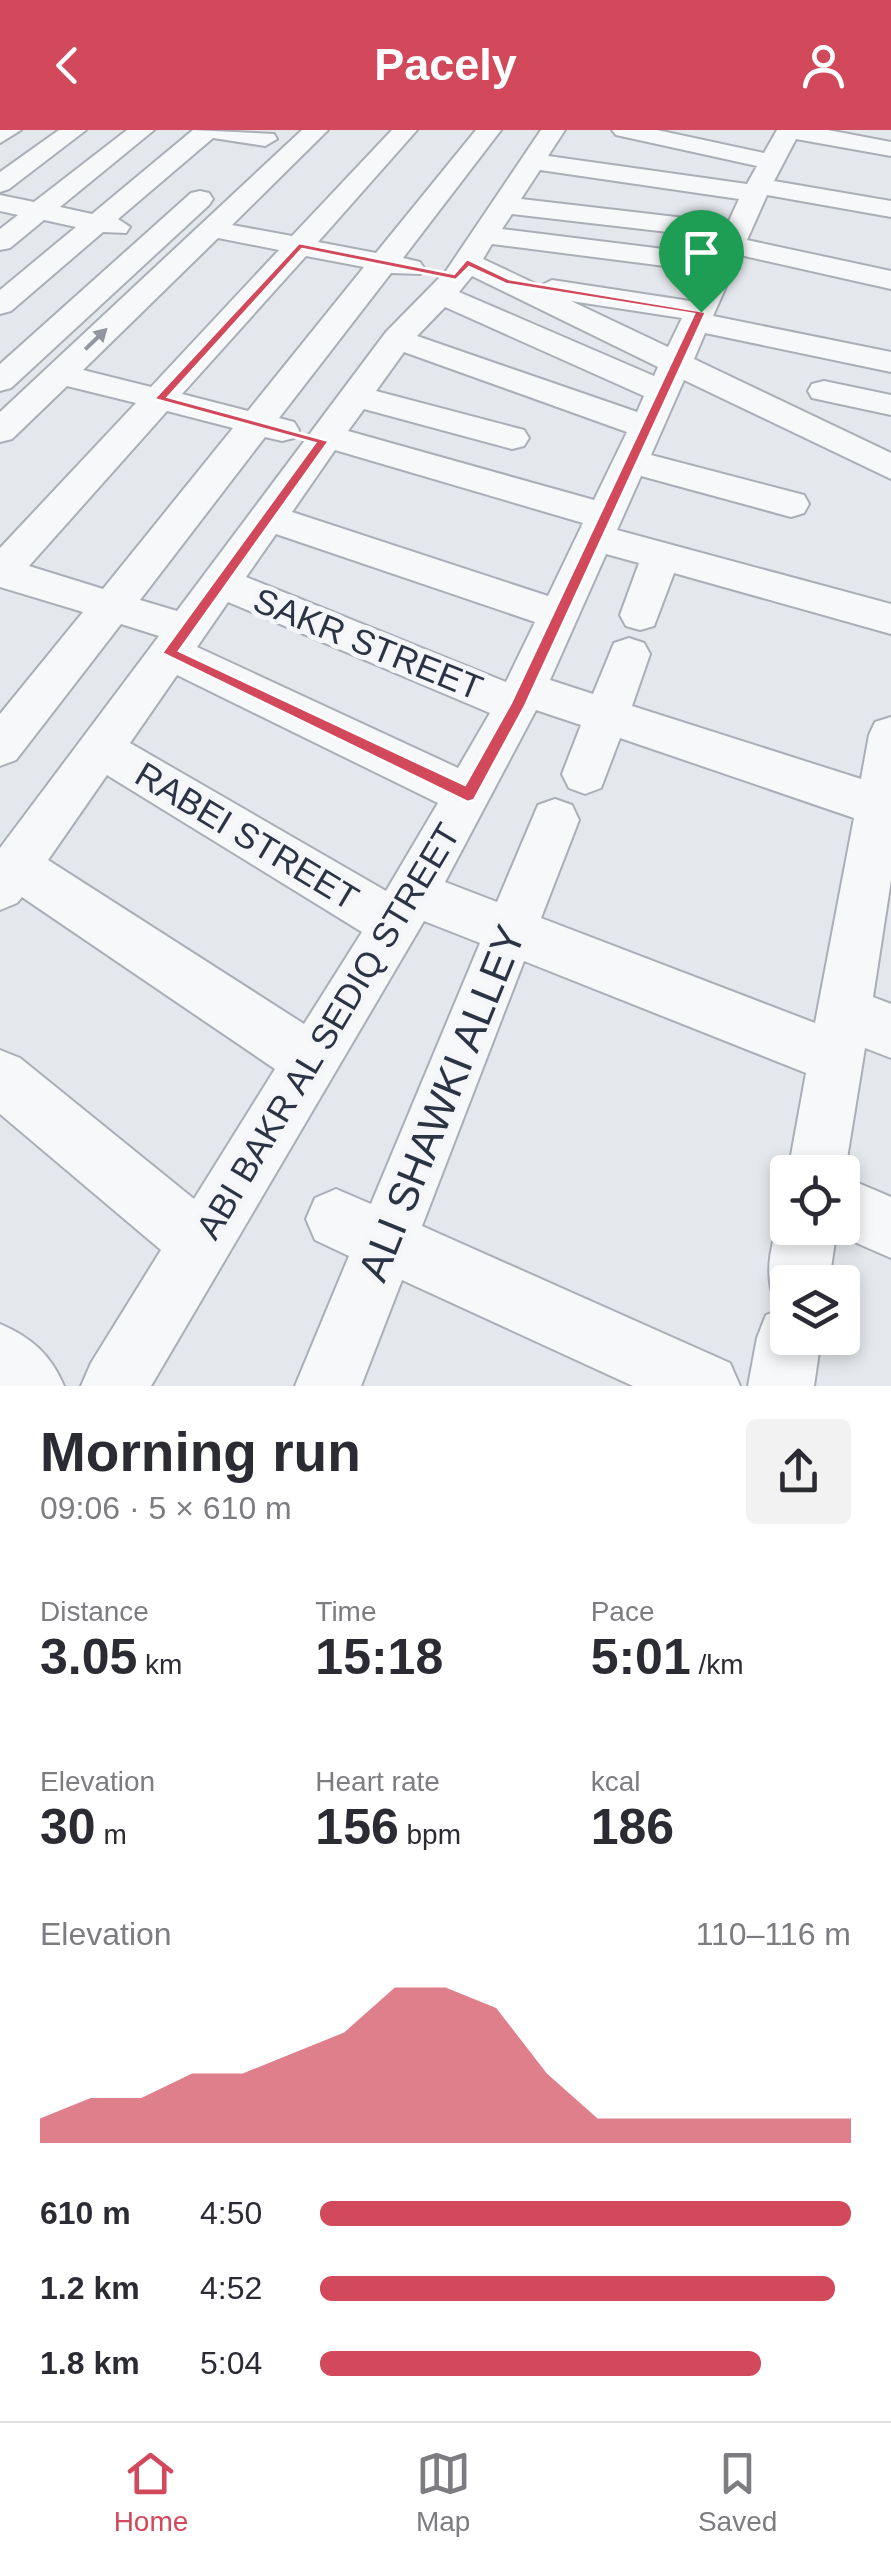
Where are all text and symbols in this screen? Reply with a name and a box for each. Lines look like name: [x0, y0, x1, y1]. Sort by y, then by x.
icon: back: [40, 38, 95, 93]
icon: person: [796, 38, 851, 93]
text: Pacely: [374, 39, 517, 90]
pin: [659, 210, 744, 313]
icon: arrive: [674, 225, 729, 280]
one-way arrow: [83, 328, 107, 352]
street label: SAKR STREET: [248, 580, 488, 707]
street label: RABEI STREET: [129, 754, 366, 917]
street label: ABI BAKR AL SEDIQ STREET: [188, 816, 467, 1245]
street label: ALI SHAWKI ALLEY: [349, 919, 534, 1288]
map controls: [770, 1155, 860, 1355]
button: locate: [770, 1155, 860, 1245]
button: layers: [770, 1265, 860, 1355]
button: share: [746, 1419, 851, 1524]
text: Morning run: [40, 1421, 361, 1483]
text: 09:06 · 5 × 610 m: [40, 1490, 292, 1526]
text: Distance: [40, 1596, 149, 1627]
text: Time: [315, 1596, 377, 1627]
text: Pace: [591, 1596, 654, 1627]
text: 3.05: [40, 1629, 137, 1685]
text: 15:18: [315, 1629, 443, 1685]
text: 5:01: [591, 1629, 691, 1685]
text: km: [137, 1649, 182, 1680]
text: /km: [691, 1649, 744, 1680]
text: Elevation: [40, 1766, 155, 1797]
text: Heart rate: [315, 1766, 440, 1797]
text: kcal: [591, 1766, 640, 1797]
text: 30: [40, 1799, 96, 1855]
text: 156: [315, 1799, 399, 1855]
text: 186: [591, 1799, 674, 1855]
text: m: [96, 1819, 127, 1850]
text: bpm: [399, 1819, 461, 1850]
text: Elevation: [40, 1916, 172, 1952]
text: 110–116 m: [696, 1916, 851, 1952]
text: 610 m: [40, 2195, 131, 2231]
text: 4:50: [200, 2195, 262, 2231]
text: 1.2 km: [40, 2270, 140, 2306]
text: 4:52: [200, 2270, 262, 2306]
text: 1.8 km: [40, 2345, 140, 2381]
text: 5:04: [200, 2345, 262, 2381]
tab: Home: [114, 2446, 188, 2538]
tab: Map: [416, 2446, 471, 2538]
tab: Saved: [698, 2446, 777, 2538]

